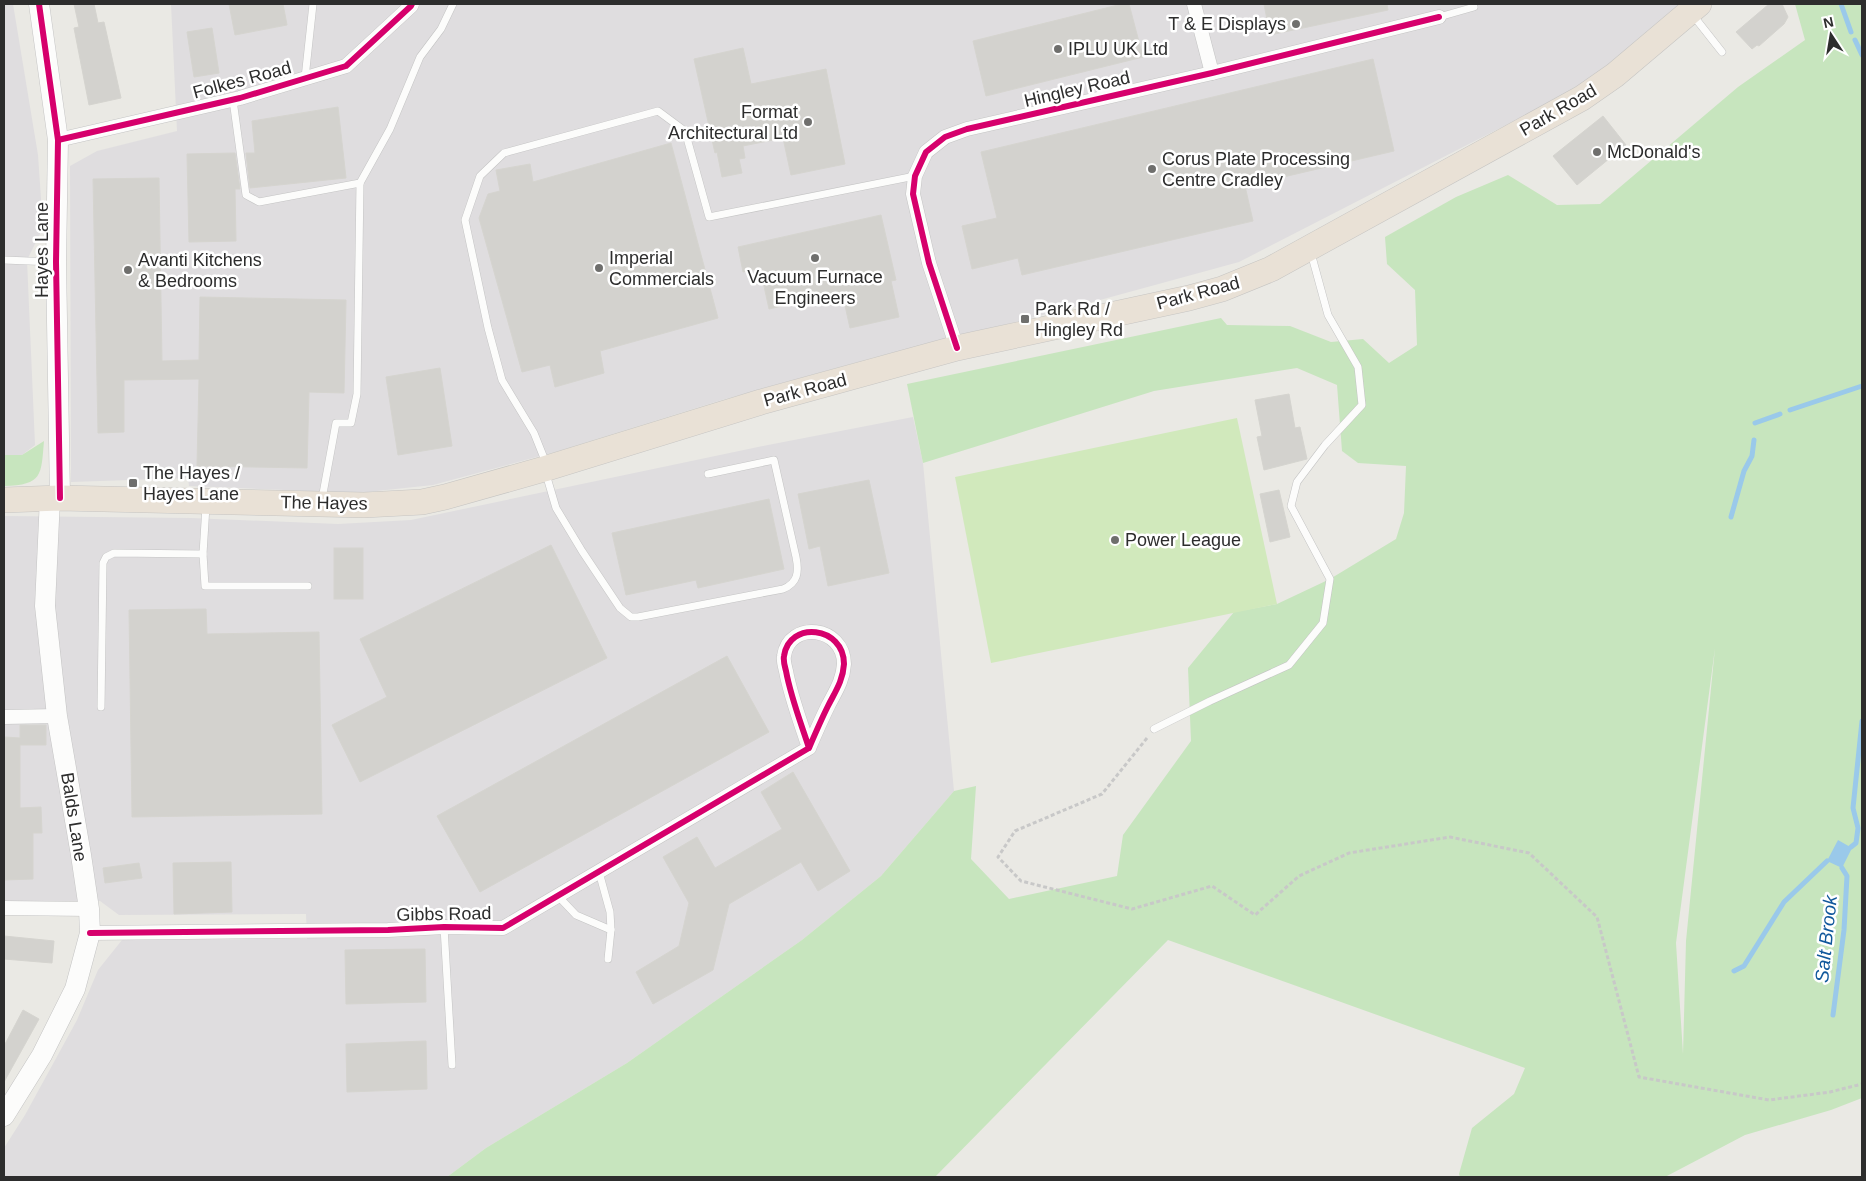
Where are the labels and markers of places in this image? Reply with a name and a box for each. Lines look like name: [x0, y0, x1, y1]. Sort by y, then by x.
place label: T & E Displays: [1168, 14, 1286, 34]
marker: T & E Displays: [1290, 18, 1302, 30]
place label: IPLU UK Ltd: [1068, 39, 1168, 59]
marker: IPLU UK Ltd: [1052, 43, 1064, 55]
place label: Format Architectural Ltd: [668, 102, 798, 143]
marker: Format Architectural Ltd: [802, 116, 814, 128]
place label: McDonald's: [1607, 142, 1700, 162]
marker: McDonald's: [1591, 146, 1603, 158]
place label: Corus Plate Processing Centre Cradley: [1162, 149, 1350, 190]
marker: Corus Plate Processing Centre Cradley: [1146, 163, 1158, 175]
place label: Imperial Commercials: [609, 248, 714, 289]
place label: Avanti Kitchens & Bedrooms: [138, 250, 262, 291]
marker: Vacuum Furnace Engineers: [809, 252, 821, 264]
marker: Imperial Commercials: [593, 262, 605, 274]
marker: Avanti Kitchens & Bedrooms: [122, 264, 134, 276]
place label: Vacuum Furnace Engineers: [747, 267, 883, 308]
place label: Park Rd / Hingley Rd: [1035, 299, 1123, 340]
marker: Park Rd / Hingley Rd: [1019, 313, 1031, 325]
place label: The Hayes / Hayes Lane: [143, 463, 240, 504]
marker: The Hayes / Hayes Lane: [127, 477, 139, 489]
place label: Power League: [1125, 530, 1241, 550]
marker: Power League: [1109, 534, 1121, 546]

